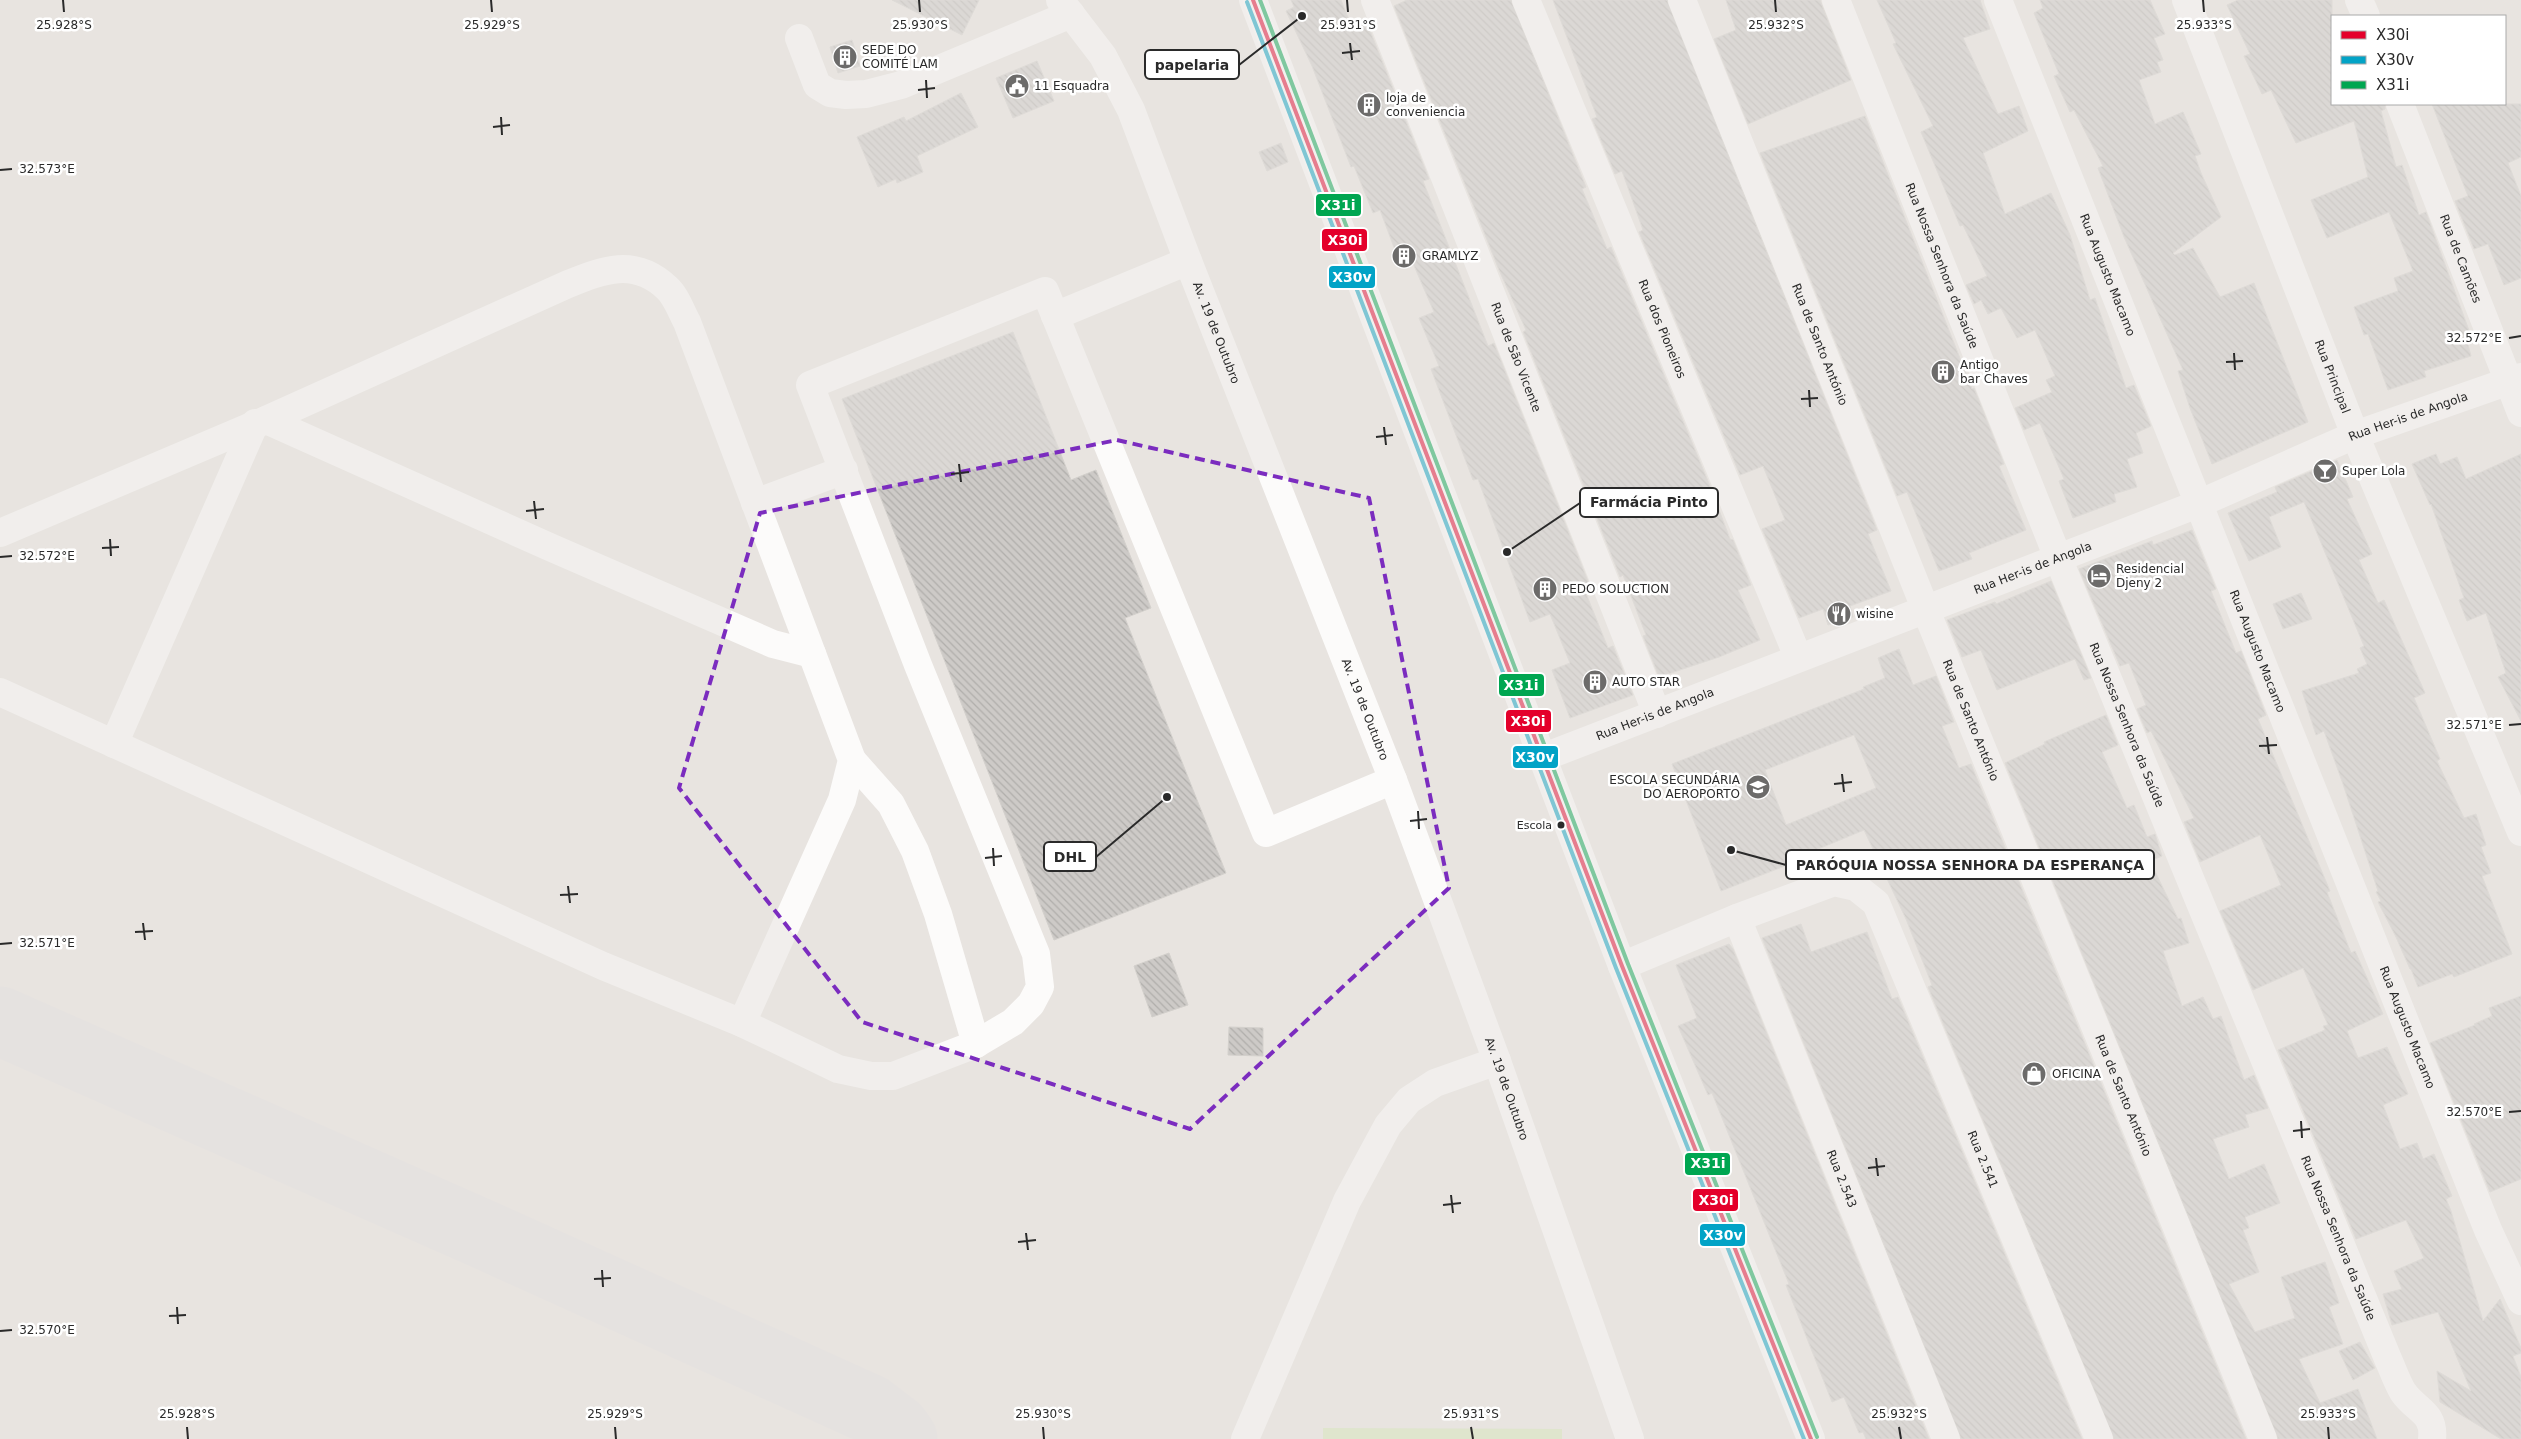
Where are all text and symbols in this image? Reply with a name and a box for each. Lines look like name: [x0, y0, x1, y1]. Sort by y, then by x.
legend: [2331, 15, 2506, 105]
text: 25.928°S: [36, 18, 92, 32]
text: 25.929°S: [464, 18, 520, 32]
text: 25.930°S: [892, 18, 948, 32]
text: 25.931°S: [1320, 18, 1376, 32]
text: 25.932°S: [1748, 18, 1804, 32]
text: 25.933°S: [2176, 18, 2232, 32]
text: X30i: [2376, 26, 2410, 44]
place label: SEDE DO COMITÉ LAM: [862, 43, 938, 71]
building icon: SEDE DO COMITÉ LAM: [832, 44, 858, 70]
callout: papelaria: [1145, 50, 1239, 79]
text: X30v: [2376, 51, 2414, 69]
text: papelaria: [1155, 57, 1229, 73]
public building icon: 11 Esquadra: [1004, 73, 1030, 99]
text: X31i: [2376, 76, 2410, 94]
place label: 11 Esquadra: [1034, 79, 1109, 93]
place label: loja de conveniencia: [1386, 91, 1465, 119]
building icon: loja de conveniencia: [1356, 92, 1382, 118]
text: 32.573°E: [19, 162, 75, 176]
street label: Rua Nossa Senhora da Saúde: [1903, 181, 1981, 350]
line badge: X31i: [1315, 193, 1362, 217]
text: X31i: [1320, 197, 1356, 213]
street label: Rua Augusto Macamo: [2077, 212, 2138, 338]
street label: Rua de Camões: [2437, 212, 2484, 305]
line badge: X30i: [1321, 228, 1368, 252]
text: X30i: [1327, 232, 1363, 248]
building icon: GRAMLYZ: [1391, 243, 1417, 269]
place label: GRAMLYZ: [1422, 249, 1478, 263]
line badge: X30v: [1328, 265, 1376, 289]
text: X30v: [1332, 269, 1372, 285]
street label: Rua dos Pioneiros: [1635, 277, 1689, 381]
street label: Av. 19 de Outubro: [1190, 280, 1243, 386]
street label: Rua de Santo António: [1789, 281, 1850, 408]
street label: Rua de São Vicente: [1488, 300, 1544, 414]
text: 32.572°E: [2446, 331, 2502, 345]
street label: Rua Principal: [2312, 338, 2353, 415]
place label: Antigo bar Chaves: [1960, 358, 2028, 386]
building icon: Antigo bar Chaves: [1930, 359, 1956, 385]
street label: Rua Her-is de Angola: [2346, 389, 2470, 444]
bar icon: Super Lola: [2312, 458, 2338, 484]
place label: Super Lola: [2342, 464, 2405, 478]
callout: Farmácia Pinto: [1580, 488, 1718, 517]
text: Farmácia Pinto: [1590, 494, 1708, 510]
street label: Rua Her-is de Angola: [1972, 539, 2094, 597]
text: 32.572°E: [19, 549, 75, 563]
place label: Residencial Djeny 2: [2116, 562, 2184, 590]
hotel icon: Residencial Djeny 2: [2086, 563, 2112, 589]
building icon: PEDO SOLUCTION: [1532, 576, 1558, 602]
place label: PEDO SOLUCTION: [1562, 582, 1669, 596]
street label: Rua Augusto Macamo: [2227, 588, 2288, 714]
restaurant icon: wisine: [1826, 601, 1852, 627]
place label: wisine: [1856, 607, 1894, 621]
street label: Rua Nossa Senhora da Saúde: [2087, 640, 2167, 809]
street label: Av. 19 de Outubro: [1339, 657, 1392, 762]
street label: Rua de Santo António: [1940, 657, 2002, 783]
building icon: AUTO STAR: [1582, 669, 1608, 695]
line badge: X31i: [1498, 673, 1545, 697]
place label: AUTO STAR: [1612, 675, 1680, 689]
text: X31i: [1503, 677, 1539, 693]
street label: Rua Her-is de Angola: [1594, 685, 1716, 743]
line badge: X30i: [1505, 709, 1552, 733]
text: X30i: [1510, 713, 1546, 729]
text: 32.571°E: [2446, 718, 2502, 732]
line badge: X30v: [1512, 745, 1559, 769]
text: X30v: [1515, 749, 1555, 765]
place label: ESCOLA SECUNDÁRIA DO AEROPORTO: [1609, 772, 1741, 801]
school or university icon: ESCOLA SECUNDÁRIA DO AEROPORTO: [1745, 774, 1771, 800]
place label: Escola: [1517, 819, 1552, 832]
marker: Escola: [1556, 820, 1566, 830]
callout: DHL: [1044, 842, 1096, 871]
text: DHL: [1054, 849, 1086, 865]
callout: PARÓQUIA NOSSA SENHORA DA ESPERANÇA: [1786, 850, 2154, 879]
text: PARÓQUIA NOSSA SENHORA DA ESPERANÇA: [1796, 856, 2144, 873]
text: 32.571°E: [19, 936, 75, 950]
street label: Rua Augusto Macamo: [2377, 964, 2438, 1091]
street label: Rua de Santo António: [2092, 1033, 2154, 1158]
street label: Av. 19 de Outubro: [1482, 1035, 1531, 1142]
shop icon: OFICINA: [2021, 1061, 2047, 1087]
place label: OFICINA: [2052, 1067, 2102, 1081]
text: 32.570°E: [2446, 1105, 2502, 1119]
street label: Rua 2.541: [1965, 1129, 2001, 1190]
street label: Rua 2.543: [1824, 1148, 1859, 1210]
line badge: X31i: [1684, 1152, 1731, 1176]
street label: Rua Nossa Senhora da Saúde: [2298, 1154, 2378, 1322]
text: X31i: [1690, 1155, 1726, 1171]
line badge: X30i: [1692, 1188, 1739, 1212]
text: X30i: [1698, 1192, 1734, 1208]
line badge: X30v: [1699, 1223, 1746, 1247]
text: X30v: [1703, 1227, 1743, 1243]
text: 32.570°E: [19, 1323, 75, 1337]
text: 25.928°S: [159, 1407, 215, 1421]
text: 25.929°S: [587, 1407, 643, 1421]
text: 25.930°S: [1015, 1407, 1071, 1421]
text: 25.931°S: [1443, 1407, 1499, 1421]
text: 25.932°S: [1871, 1407, 1927, 1421]
text: 25.933°S: [2300, 1407, 2356, 1421]

